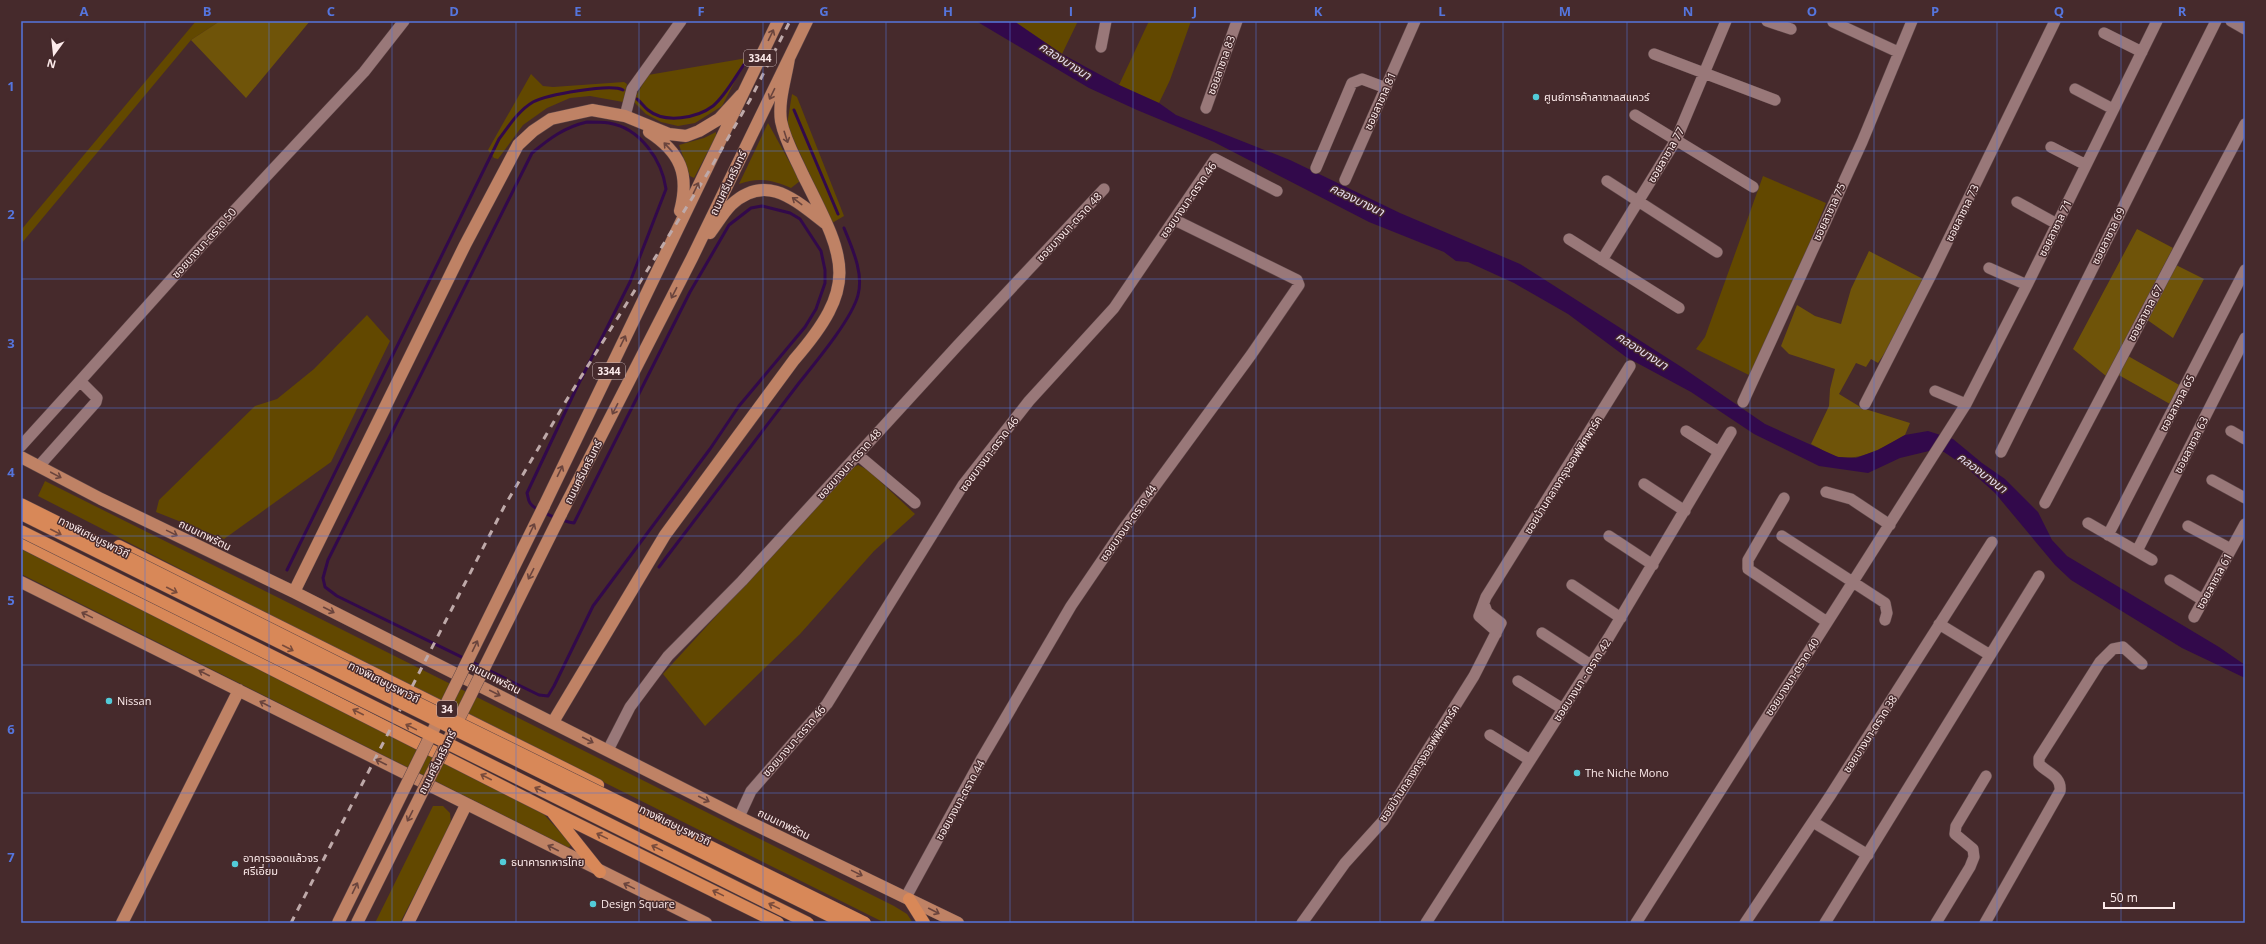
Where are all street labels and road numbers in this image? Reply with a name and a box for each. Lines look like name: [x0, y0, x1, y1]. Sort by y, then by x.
street label: ซอยลาซาล 83: [1203, 33, 1238, 97]
road number: 3344: [744, 50, 776, 66]
street label: ซอยลาซาล 81: [1360, 69, 1399, 132]
street label: ซอยลาซาล 77: [1644, 124, 1688, 185]
street label: ถนนศรีนครินทร์: [705, 148, 750, 218]
street label: ซอยบางนา-ตราด 46: [1156, 159, 1219, 241]
street label: ซอยลาซาล 75: [1809, 181, 1848, 243]
street label: ซอยลาซาล 73: [1941, 182, 1982, 244]
street label: ซอยบางนา-ตราด 48: [1033, 189, 1105, 265]
street label: ซอยลาซาล 71: [2034, 197, 2075, 259]
street label: ซอยบางนา-ตราด 50: [168, 204, 239, 281]
street label: ซอยลาซาล 69: [2087, 205, 2128, 267]
street label: ซอยลาซาล 67: [2123, 282, 2166, 344]
road number: 3344: [593, 363, 625, 379]
street label: ซอยลาซาล 65: [2155, 372, 2198, 434]
street label: ซอยบางนา-ตราด 46: [956, 413, 1022, 494]
street label: ซอยบ้านกลางกรุงออฟฟิศพาร์ค: [1520, 413, 1605, 537]
street label: ซอยลาซาล 63: [2170, 414, 2211, 476]
street label: ซอยบางนา-ตราด 48: [813, 425, 884, 502]
street label: ถนนศรีนครินทร์: [560, 437, 605, 506]
street label: ซอยบางนา-ตราด 44: [1096, 481, 1160, 564]
street label: ทางพิเศษบูรพาวิถี: [56, 512, 132, 561]
street label: ถนนเทพรัตน: [176, 515, 234, 554]
street label: ซอยลาซาล 61: [2192, 550, 2235, 612]
street label: ซอยบางนา-ตราด 40: [1761, 635, 1822, 718]
street label: ซอยบางนา - ตราด 42: [1549, 636, 1614, 724]
street label: ทางพิเศษบูรพาวิถี: [346, 657, 422, 706]
street label: ถนนเทพรัตน: [467, 658, 524, 697]
street label: ซอยบางนา-ตราด 38: [1839, 692, 1900, 775]
road number: 34: [437, 701, 457, 717]
street label: ซอยบ้านกลางกรุงออฟฟิศพาร์ค: [1375, 701, 1462, 824]
street label: ซอยบางนา-ตราด 46: [759, 702, 829, 779]
street label: ถนนศรีนครินทร์: [414, 727, 459, 796]
street label: ซอยบางนา-ตราด 44: [931, 756, 988, 843]
street label: ทางพิเศษบูรพาวิถี: [637, 801, 714, 848]
street label: ถนนเทพรัตน: [755, 804, 813, 843]

